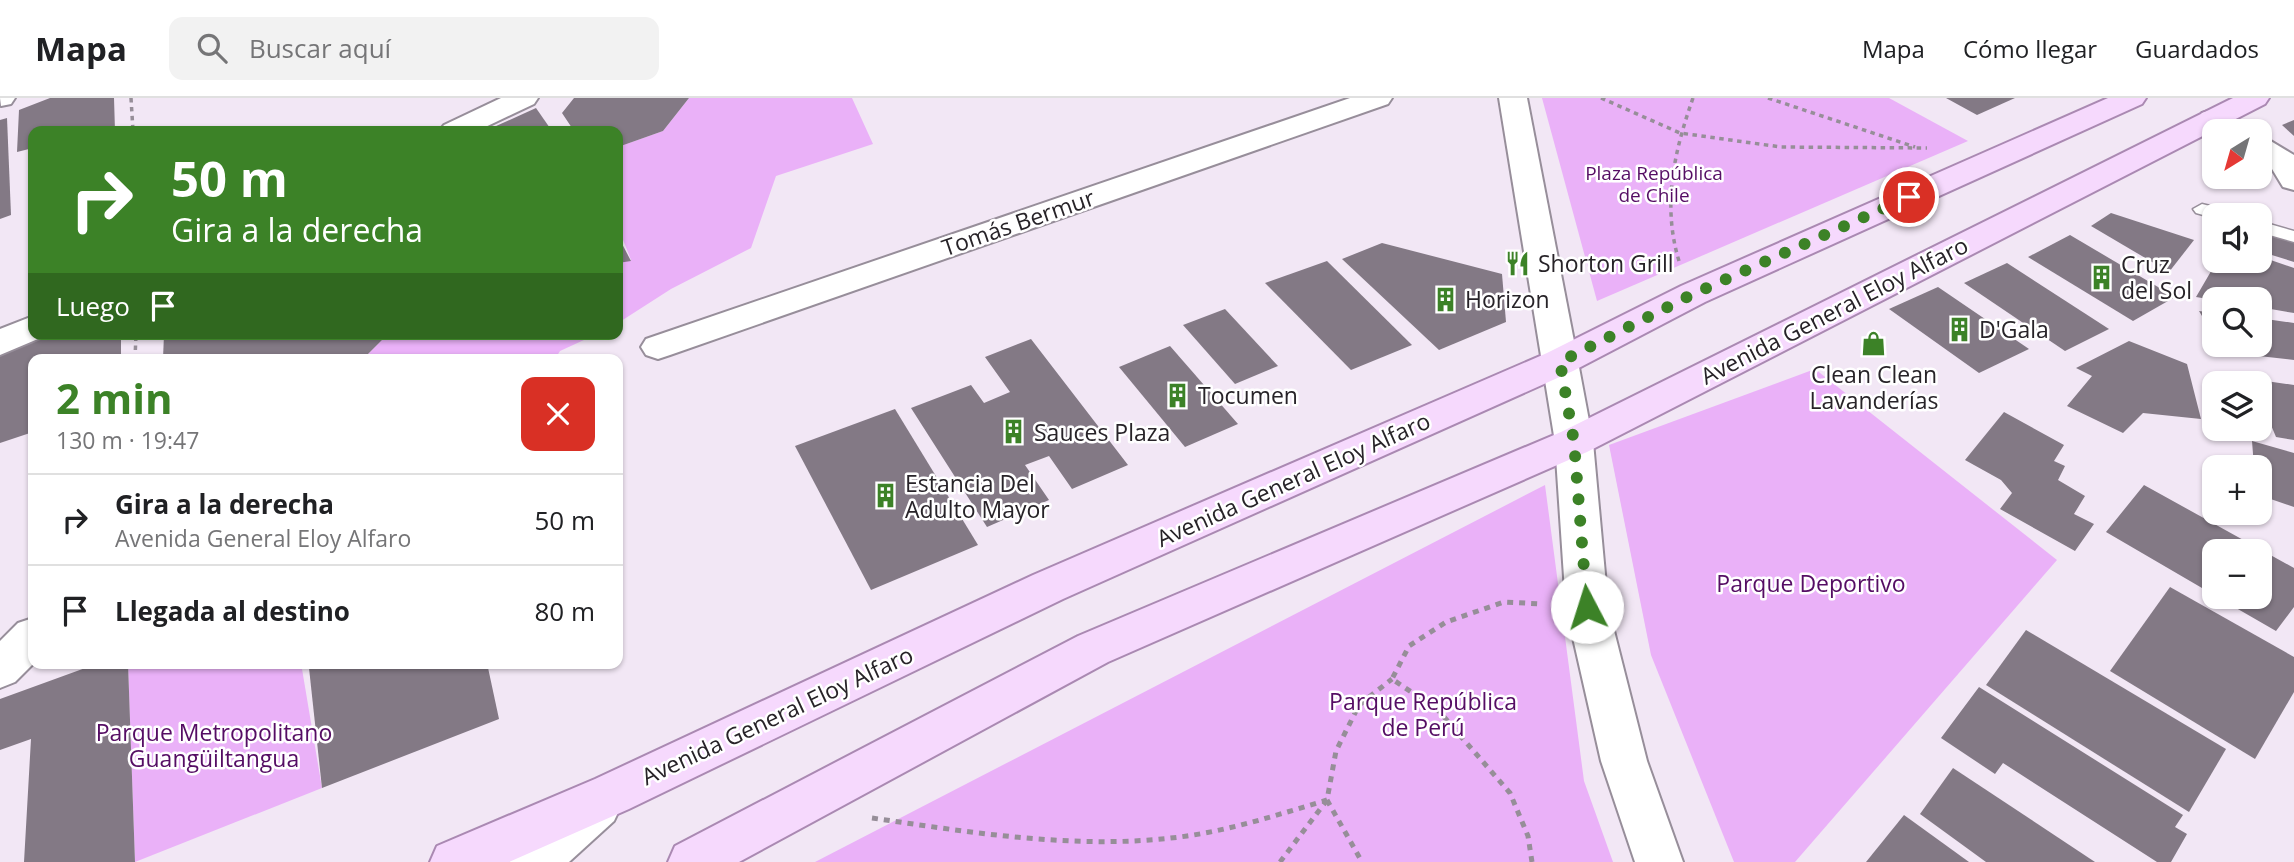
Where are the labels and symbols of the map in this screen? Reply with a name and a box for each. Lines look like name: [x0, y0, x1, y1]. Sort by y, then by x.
north arrow: [2202, 119, 2272, 189]
park label: Plaza República de Chile: [1585, 160, 1723, 208]
pin: [1879, 167, 1939, 227]
street label: Tomás Bermur: [937, 181, 1099, 263]
street label: Avenida General Eloy Alfaro: [1695, 228, 1973, 392]
place label: Shorton Grill: [1538, 247, 1674, 279]
place label: Cruz del Sol: [2121, 248, 2192, 306]
restaurant icon: Shorton Grill: [1504, 249, 1532, 277]
building icon: Cruz del Sol: [2087, 263, 2115, 291]
place label: Horizon: [1465, 283, 1550, 315]
building icon: Horizon: [1431, 285, 1459, 313]
place label: D'Gala: [1979, 313, 2049, 345]
building icon: D'Gala: [1945, 315, 1973, 343]
shop icon: Clean Clean Lavanderías: [1860, 330, 1888, 358]
place label: Clean Clean Lavanderías: [1809, 358, 1939, 416]
place label: Tocumen: [1198, 379, 1298, 411]
building icon: Tocumen: [1164, 381, 1192, 409]
street label: Avenida General Eloy Alfaro: [1151, 404, 1435, 554]
place label: Sauces Plaza: [1034, 416, 1170, 448]
building icon: Sauces Plaza: [1000, 418, 1028, 446]
place label: Estancia Del Adulto Mayor: [905, 467, 1050, 525]
building icon: Estancia Del Adulto Mayor: [871, 482, 899, 510]
park label: Parque Deportivo: [1716, 567, 1906, 599]
position arrow: [1550, 570, 1624, 644]
street label: Avenida General Eloy Alfaro: [636, 638, 918, 792]
park label: Parque República de Perú: [1329, 685, 1517, 743]
park label: Parque Metropolitano Guangüiltangua: [96, 716, 332, 774]

